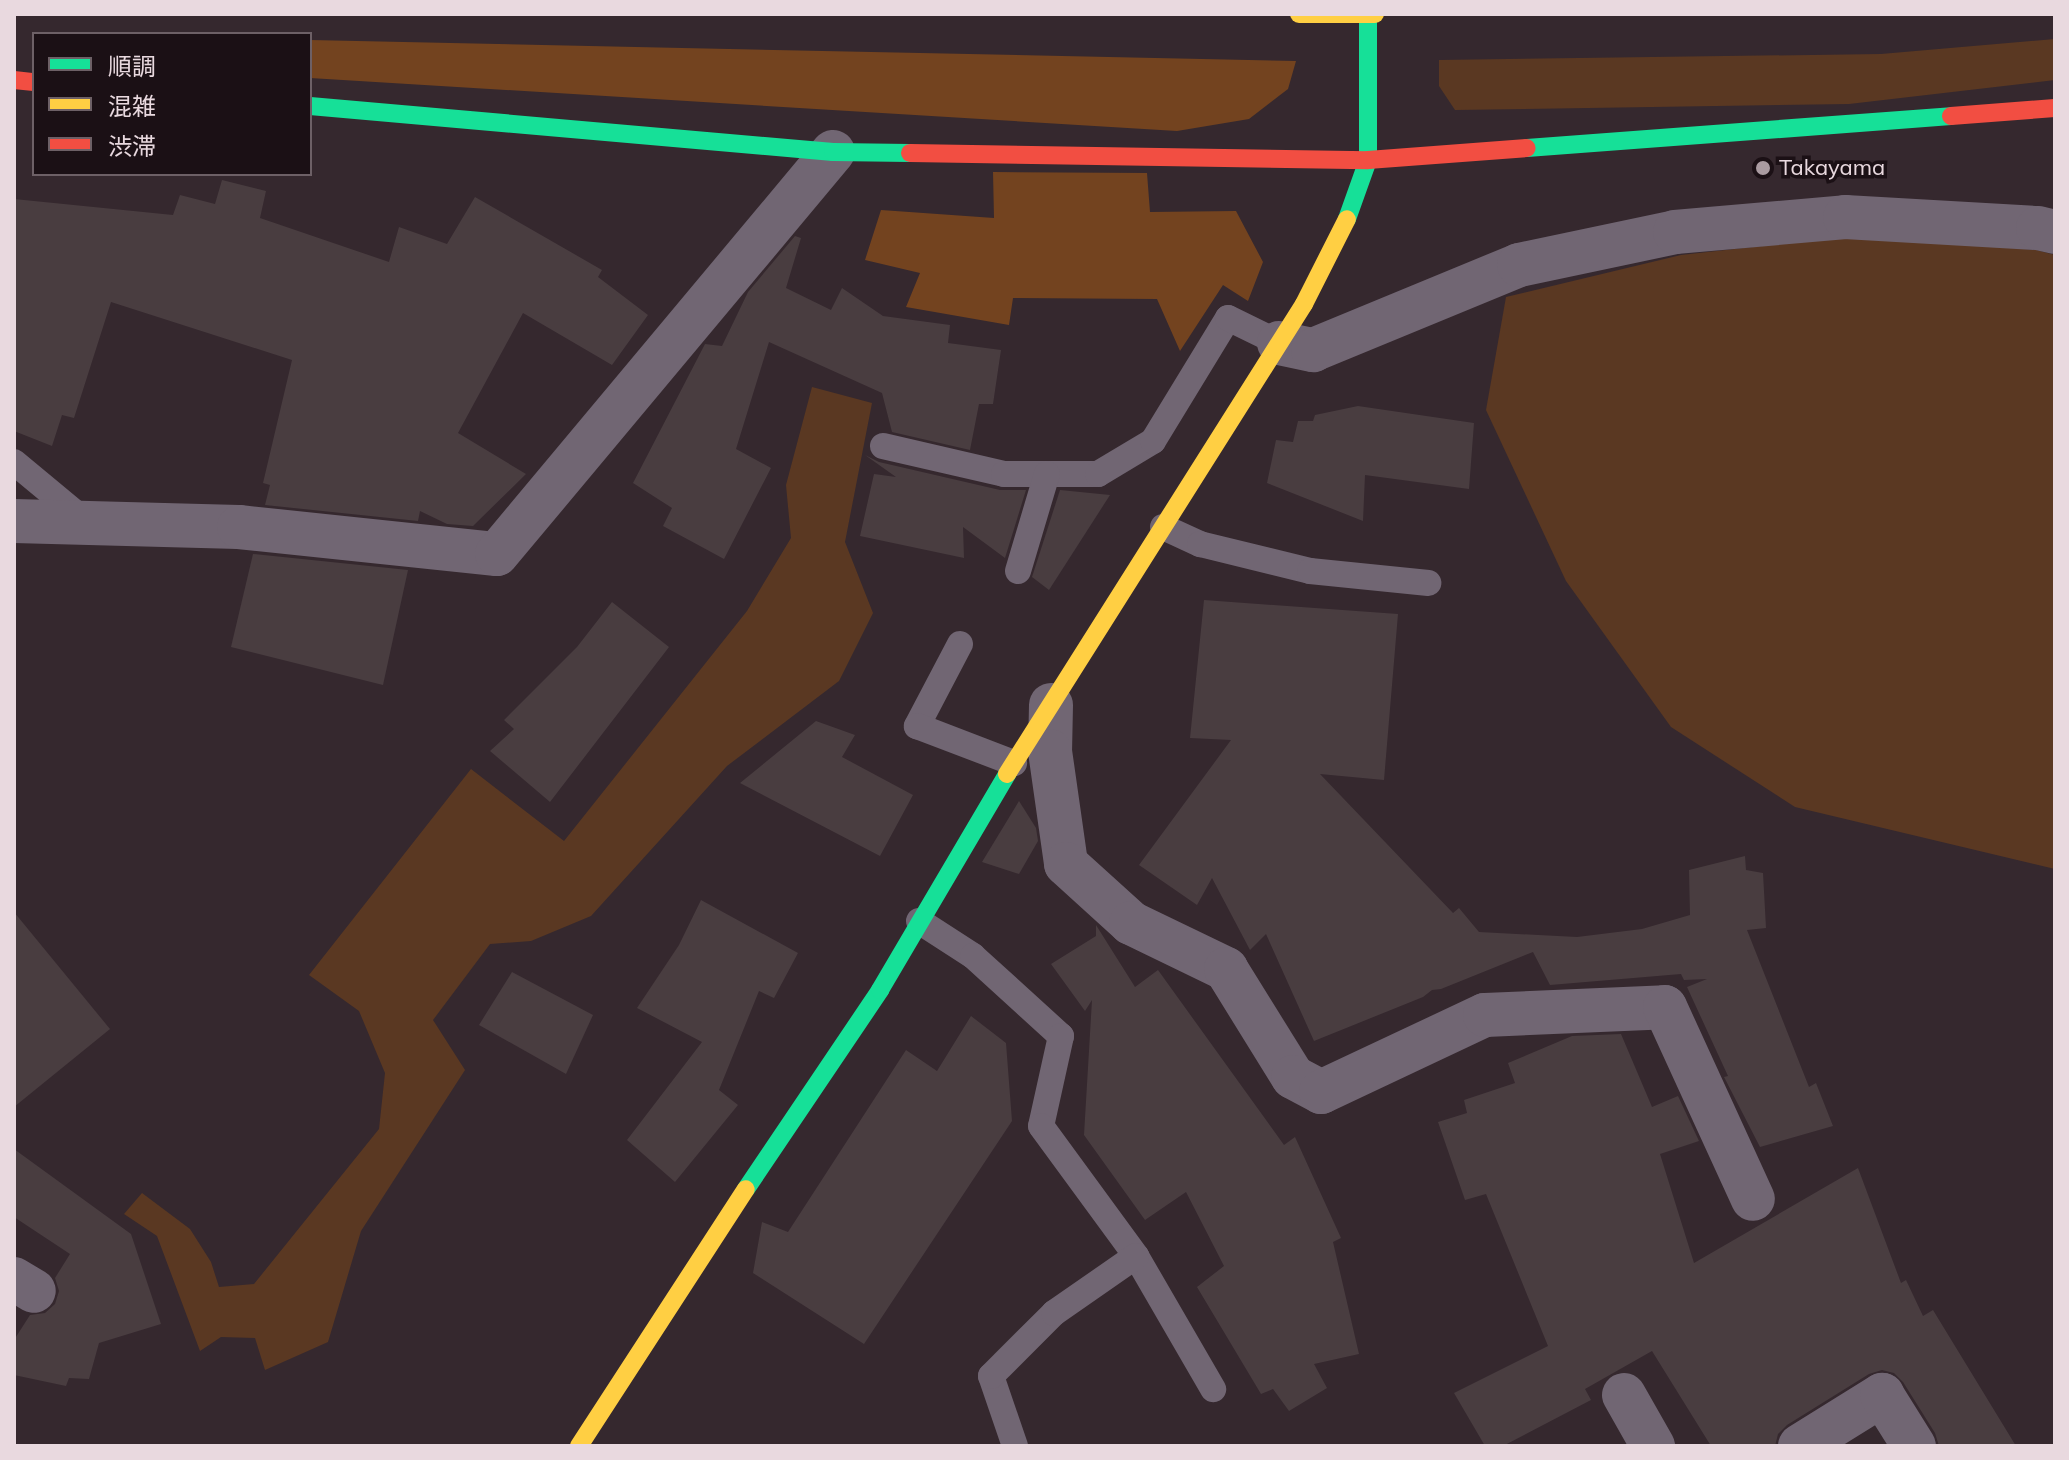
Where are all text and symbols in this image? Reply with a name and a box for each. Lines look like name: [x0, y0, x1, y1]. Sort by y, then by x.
legend: [32, 32, 312, 176]
text: 順調: [108, 51, 156, 81]
text: 混雑: [108, 91, 156, 121]
text: 渋滞: [108, 131, 156, 161]
place label: Takayama: [1779, 155, 1885, 181]
marker: Takayama: [1754, 159, 1772, 177]

